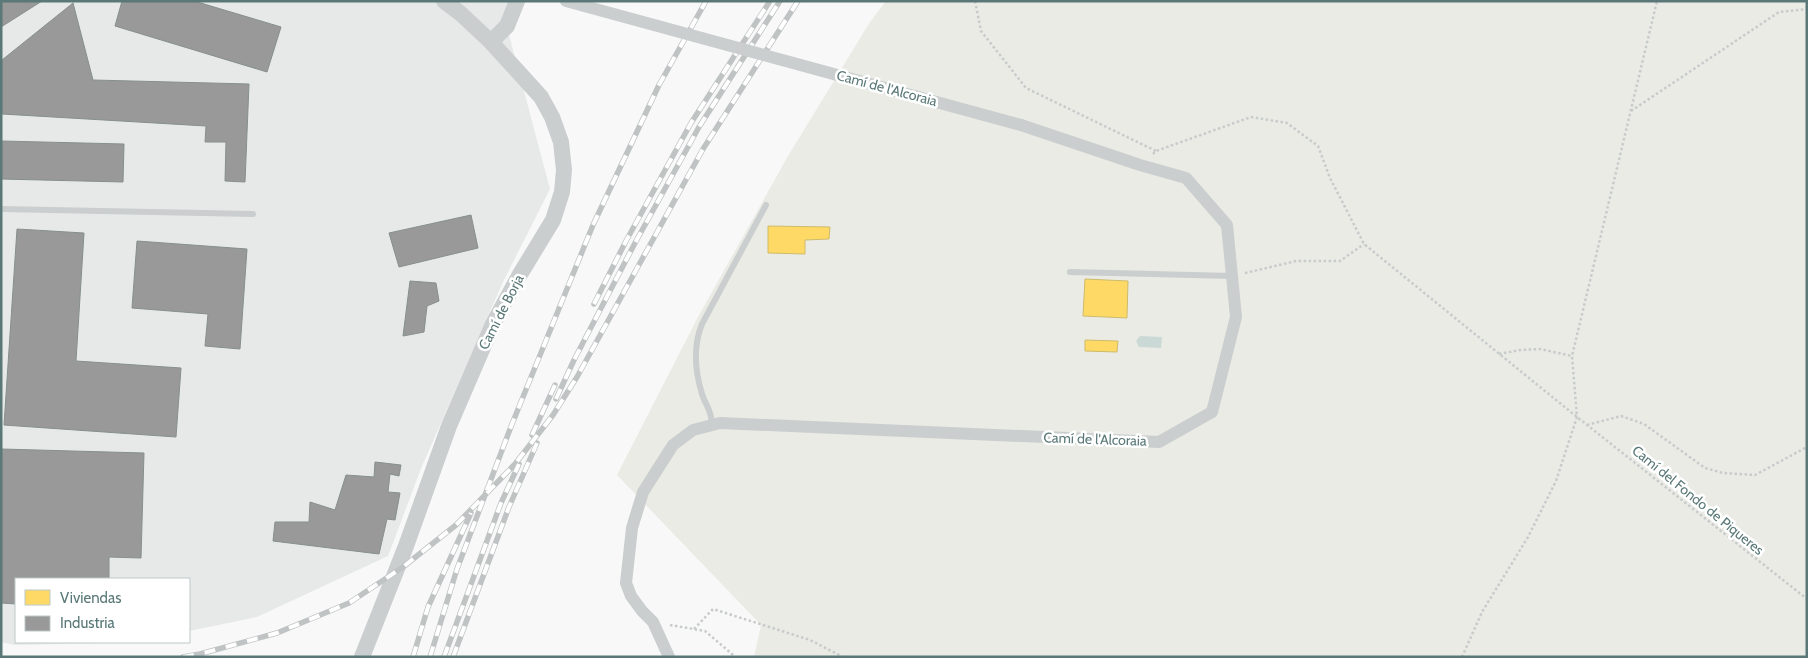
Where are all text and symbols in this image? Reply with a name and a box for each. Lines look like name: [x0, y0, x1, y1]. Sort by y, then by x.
street label: Camí de l'Alcoraia: [835, 66, 939, 110]
street label: Camí de Borja: [474, 271, 528, 353]
street label: Camí de l'Alcoraia: [1043, 428, 1147, 450]
street label: Camí del Fondo de Piqueres: [1628, 441, 1768, 559]
legend: [15, 578, 190, 643]
text: Viviendas: [60, 589, 121, 607]
text: Industria: [60, 614, 115, 632]

